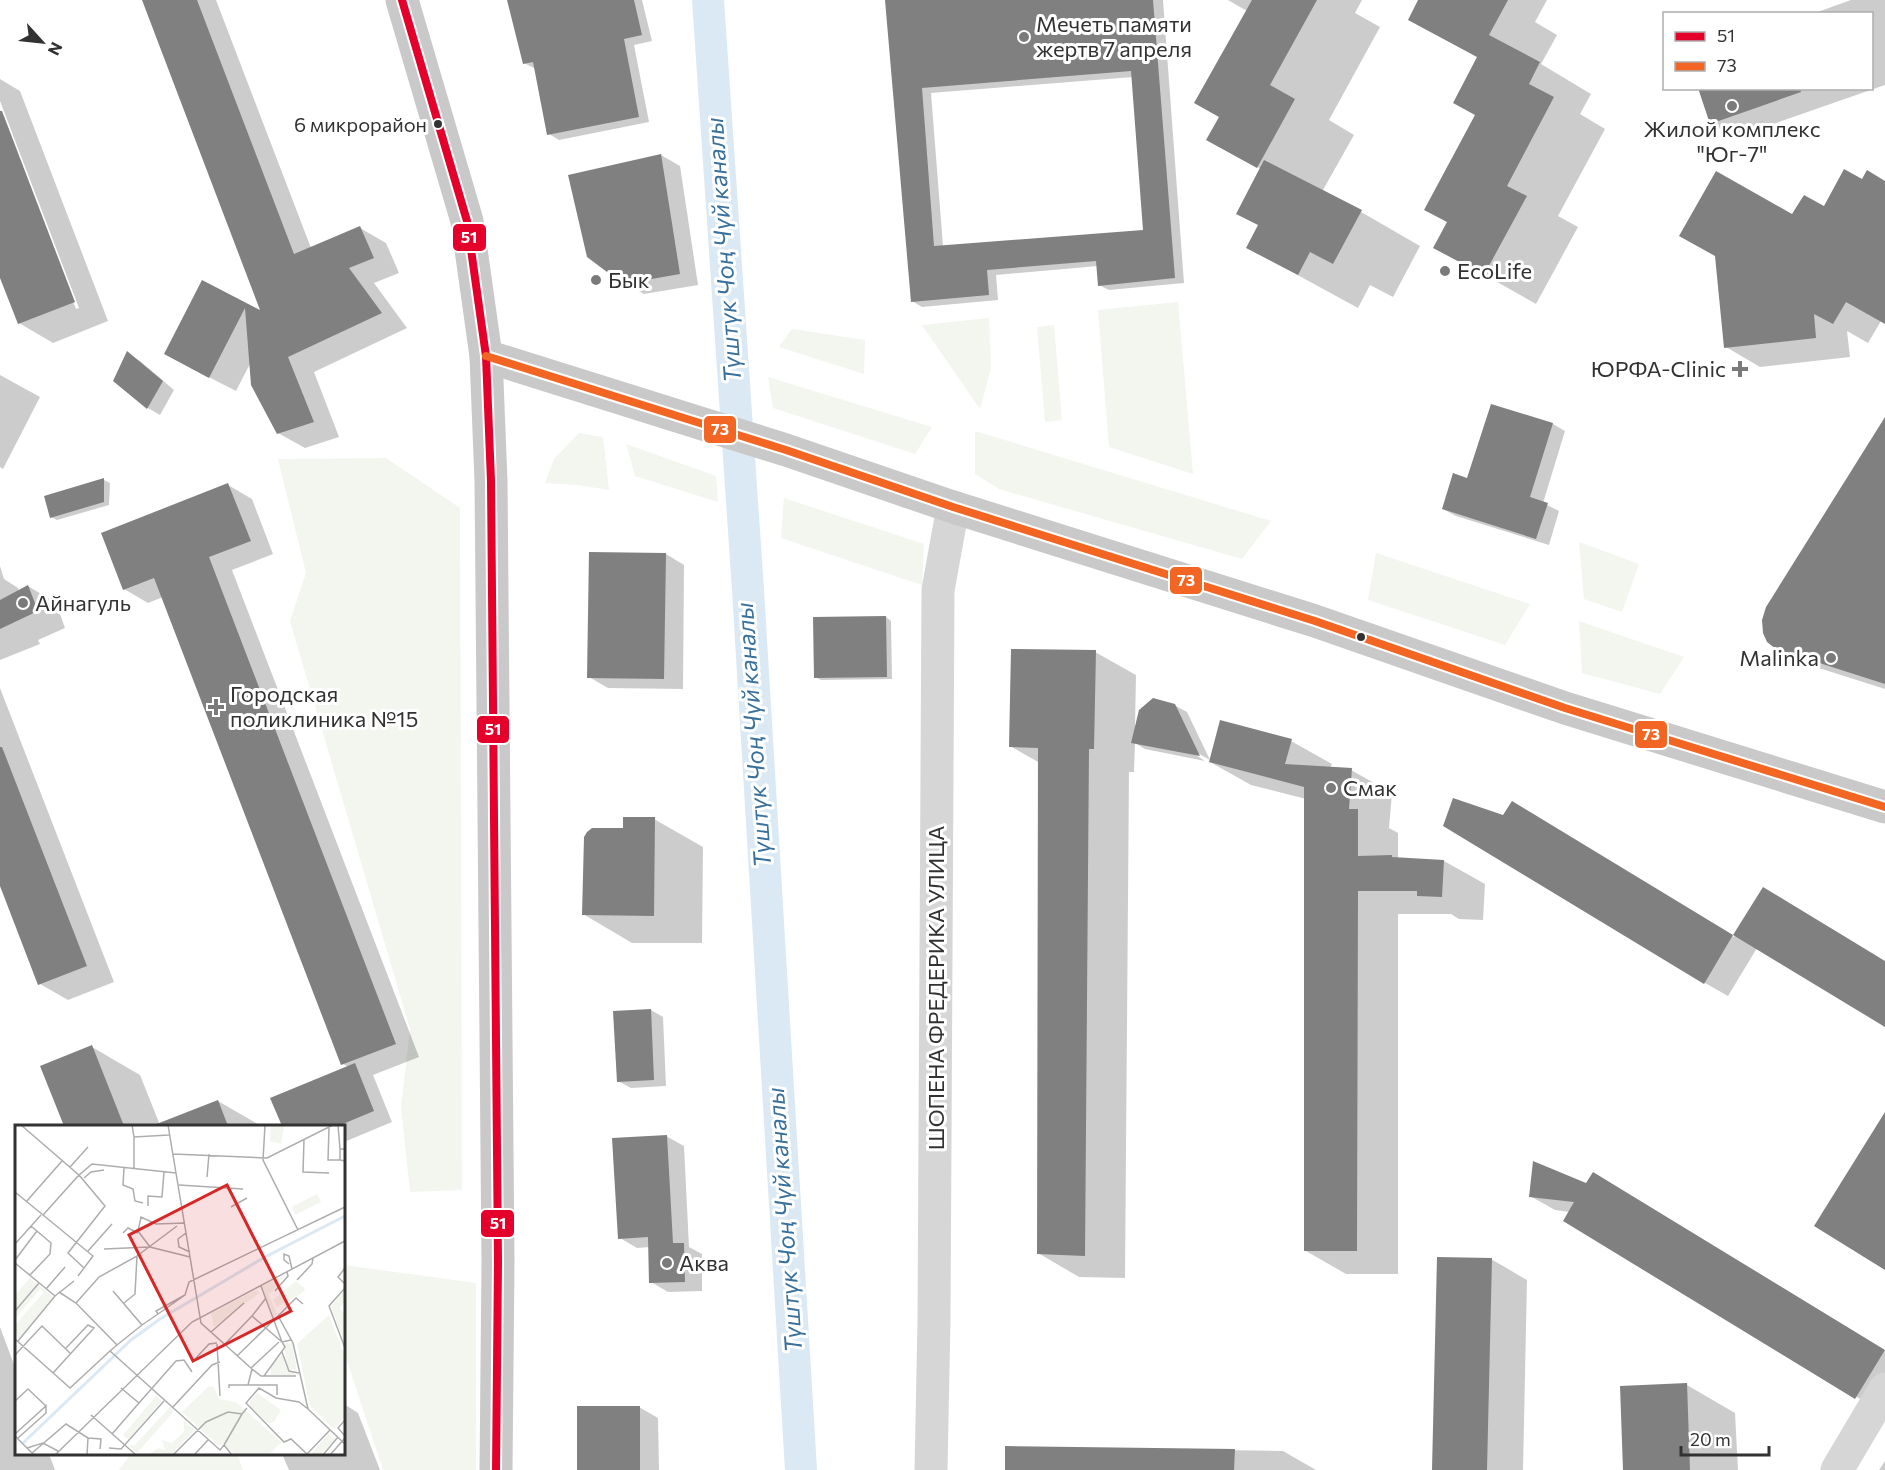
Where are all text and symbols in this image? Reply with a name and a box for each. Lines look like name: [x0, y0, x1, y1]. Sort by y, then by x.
place label: Мечеть памяти жертв 7 апреля: [1036, 10, 1192, 62]
north arrow: [12, 12, 72, 72]
legend: [1663, 12, 1873, 90]
text: 51: [1717, 24, 1735, 46]
marker: Мечеть памяти жертв 7 апреля: [1017, 30, 1031, 44]
text: N: [45, 39, 67, 59]
text: 73: [1717, 54, 1737, 76]
marker: Жилой комплекс "Юг-7": [1725, 99, 1739, 113]
place label: 6 микрорайон: [294, 112, 427, 136]
place label: Жилой комплекс "Юг-7": [1643, 115, 1821, 167]
water label: Түштүк Чоң Чүй каналы: [699, 117, 746, 384]
marker: 6 микрорайон: [432, 118, 444, 130]
line badge: 51: [452, 223, 487, 252]
text: 51: [461, 227, 477, 246]
place label: EcoLife: [1457, 257, 1532, 284]
marker: EcoLife: [1438, 264, 1452, 278]
place label: Бык: [608, 266, 650, 293]
marker: Бык: [589, 273, 603, 287]
place label: ЮРФА-Clinic: [1591, 355, 1726, 382]
marker: ЮРФА-Clinic: [1731, 360, 1749, 378]
line badge: 73: [703, 415, 737, 444]
text: 73: [711, 419, 729, 438]
line badge: 73: [1169, 566, 1203, 595]
text: 73: [1177, 570, 1195, 589]
place label: Айнагуль: [35, 589, 131, 616]
marker: Айнагуль: [16, 596, 30, 610]
water label: Түштүк Чоң Чүй каналы: [729, 602, 776, 869]
unlabelled marker: [1355, 631, 1367, 643]
place label: Malinka: [1739, 644, 1819, 671]
marker: Malinka: [1824, 651, 1838, 665]
place label: Городская поликлиника №15: [230, 680, 418, 732]
marker: Городская поликлиника №15: [207, 698, 225, 716]
line badge: 51: [476, 715, 510, 744]
text: 51: [485, 719, 501, 738]
line badge: 73: [1634, 720, 1668, 749]
text: 73: [1642, 724, 1660, 743]
place label: Смак: [1343, 774, 1397, 801]
marker: Смак: [1324, 781, 1338, 795]
street label: ШОПЕНА ФРЕДЕРИКА УЛИЦА: [922, 826, 949, 1150]
water label: Түштүк Чоң Чүй каналы: [760, 1087, 807, 1354]
inset map: [15, 1125, 345, 1455]
line badge: 51: [480, 1209, 515, 1238]
text: 51: [490, 1213, 506, 1232]
place label: Аква: [679, 1249, 729, 1276]
marker: Аква: [660, 1256, 674, 1270]
scale bar: [1681, 1419, 1770, 1457]
text: 20 m: [1690, 1428, 1731, 1450]

